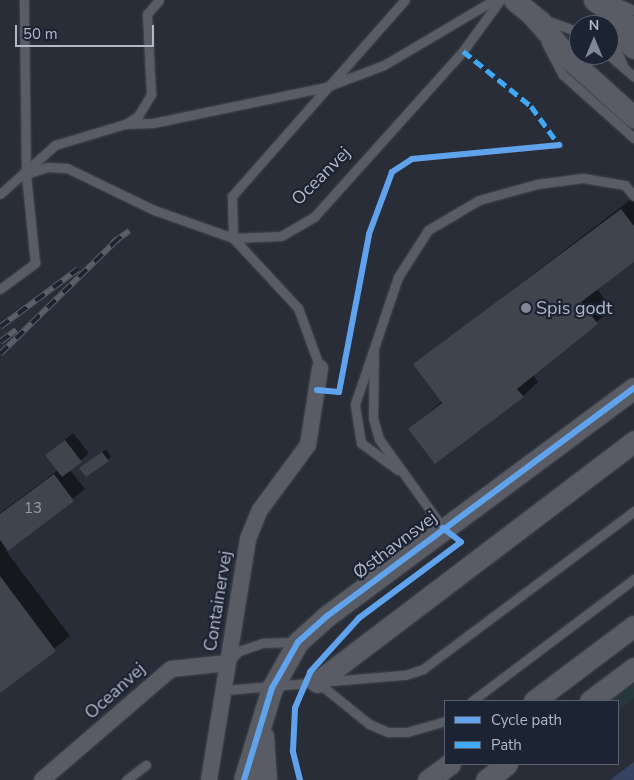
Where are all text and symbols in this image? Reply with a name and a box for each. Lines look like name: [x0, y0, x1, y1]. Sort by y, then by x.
scale bar: [18, 15, 156, 47]
north arrow: [569, 15, 619, 65]
text: N: [589, 16, 599, 35]
text: 50 m: [23, 24, 58, 44]
street label: Oceanvej: [287, 142, 355, 210]
place label: Spis godt: [536, 297, 612, 319]
marker: Spis godt: [520, 302, 532, 314]
house number: 13: [24, 500, 42, 518]
street label: Østhavnsvej: [349, 507, 441, 583]
street label: Containervej: [199, 549, 237, 653]
street label: Oceanvej: [80, 658, 150, 724]
legend: [444, 700, 619, 765]
text: Cycle path: [491, 710, 562, 730]
text: Path: [491, 735, 522, 755]

